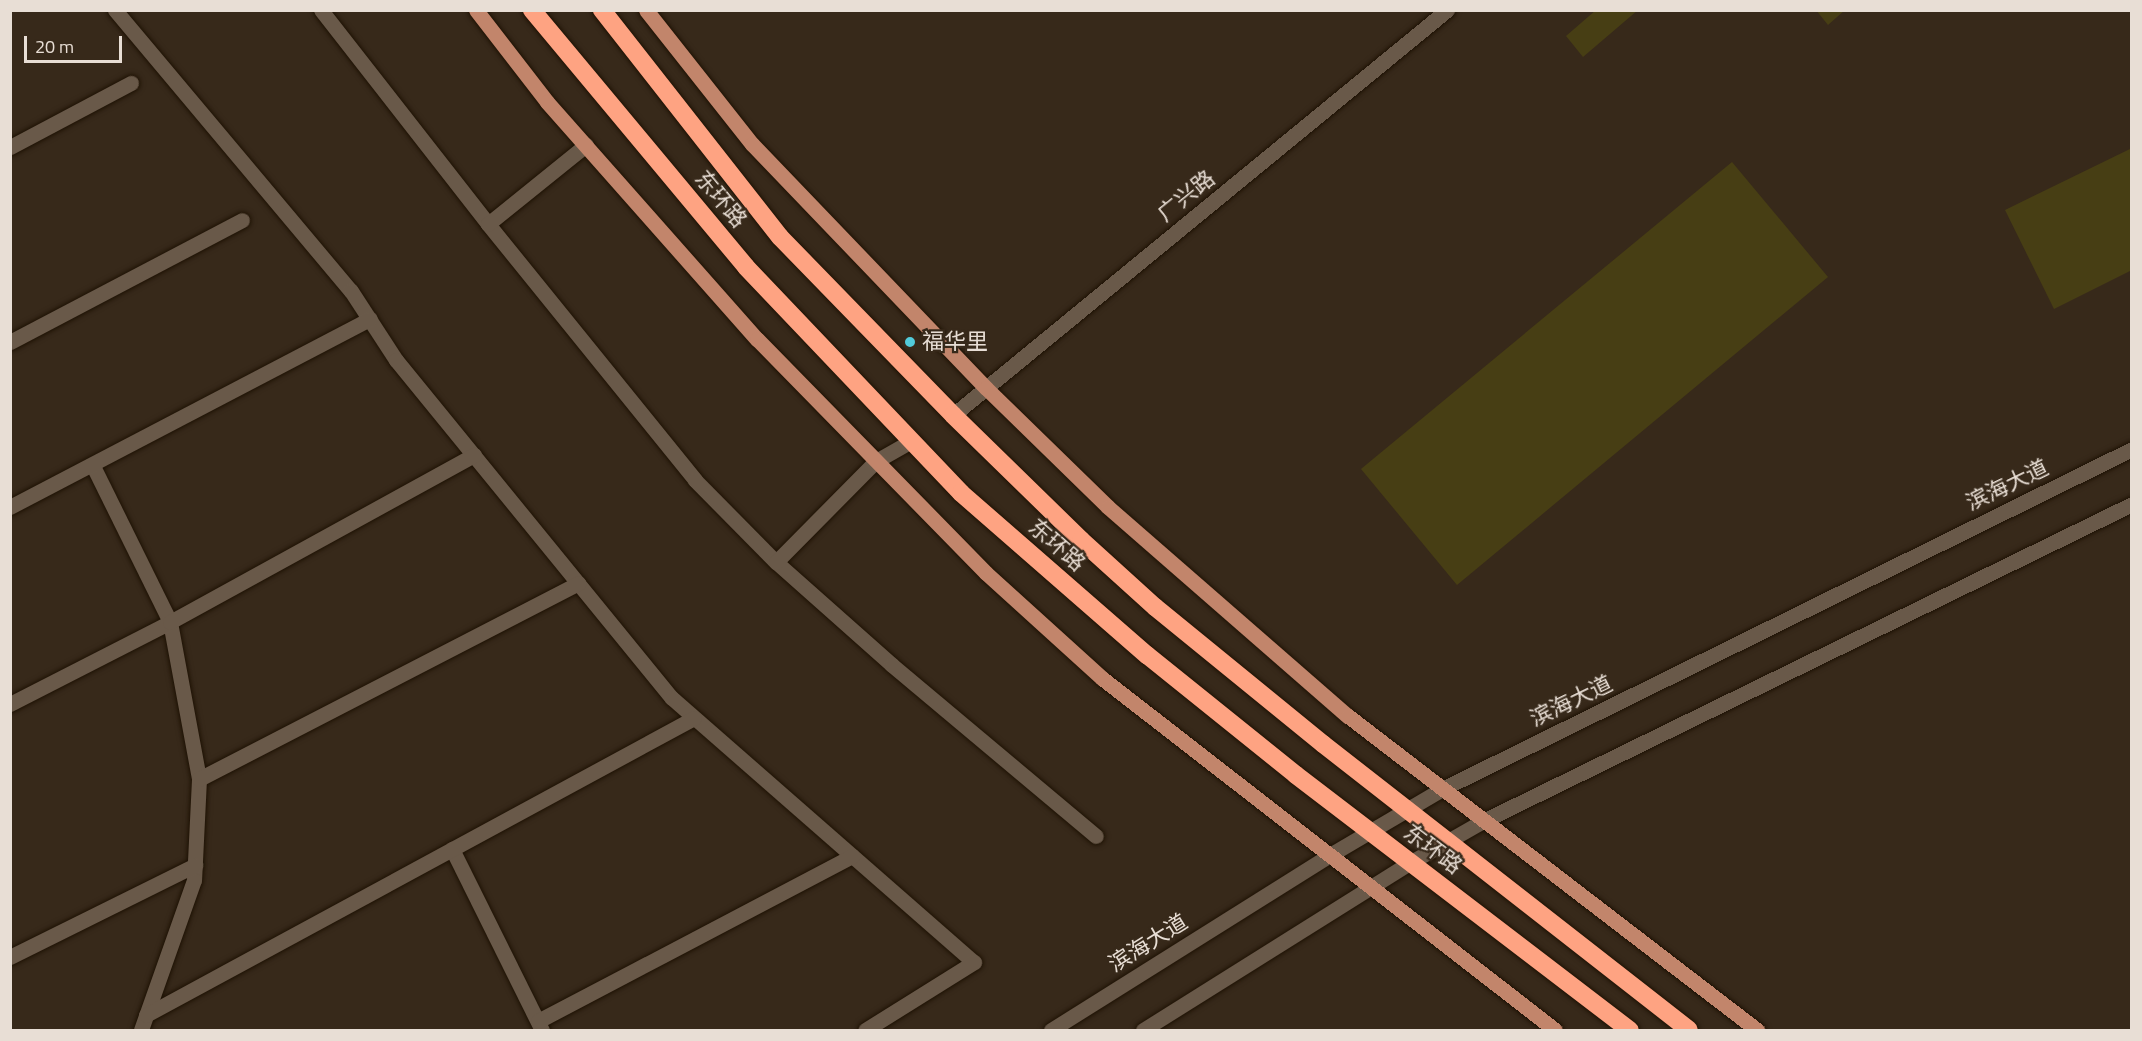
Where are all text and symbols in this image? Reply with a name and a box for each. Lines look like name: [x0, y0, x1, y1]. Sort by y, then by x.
scale bar: [27, 24, 124, 62]
text: 20 m: [35, 33, 74, 60]
street label: 东环路: [690, 165, 752, 233]
street label: 广兴路: [1152, 165, 1220, 227]
place label: 福华里: [922, 329, 988, 355]
marker: 福华里: [903, 335, 917, 349]
street label: 滨海大道: [1962, 454, 2052, 516]
street label: 东环路: [1023, 513, 1091, 577]
street label: 滨海大道: [1526, 670, 1616, 732]
street label: 东环路: [1399, 819, 1467, 879]
street label: 滨海大道: [1104, 908, 1192, 978]

